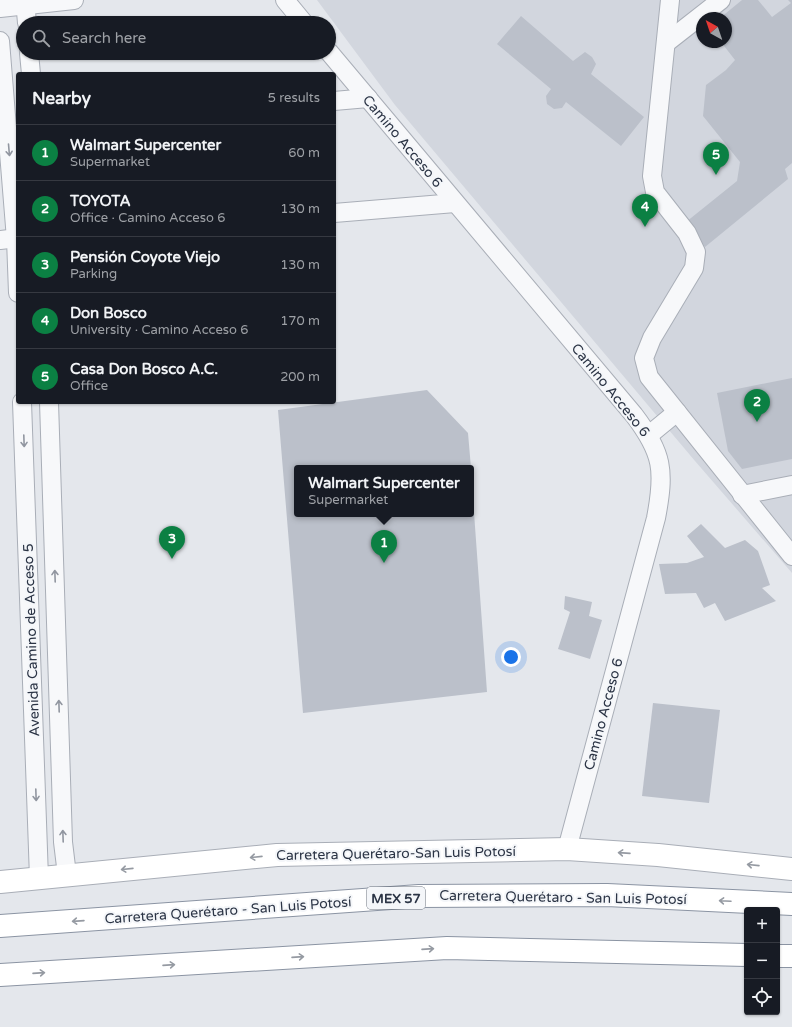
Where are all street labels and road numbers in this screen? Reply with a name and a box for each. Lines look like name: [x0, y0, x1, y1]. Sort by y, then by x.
street label: Camino Acceso 6: [359, 92, 446, 191]
street label: Camino Acceso 6: [568, 340, 654, 441]
street label: Avenida Camino de Acceso 5: [20, 543, 43, 737]
street label: Camino Acceso 6: [580, 656, 627, 772]
street label: Carretera Querétaro-San Luis Potosí: [276, 843, 517, 864]
road number: MEX 57: [367, 887, 425, 909]
street label: Carretera Querétaro - San Luis Potosí: [439, 887, 687, 908]
street label: Carretera Querétaro - San Luis Potosí: [104, 893, 353, 928]

